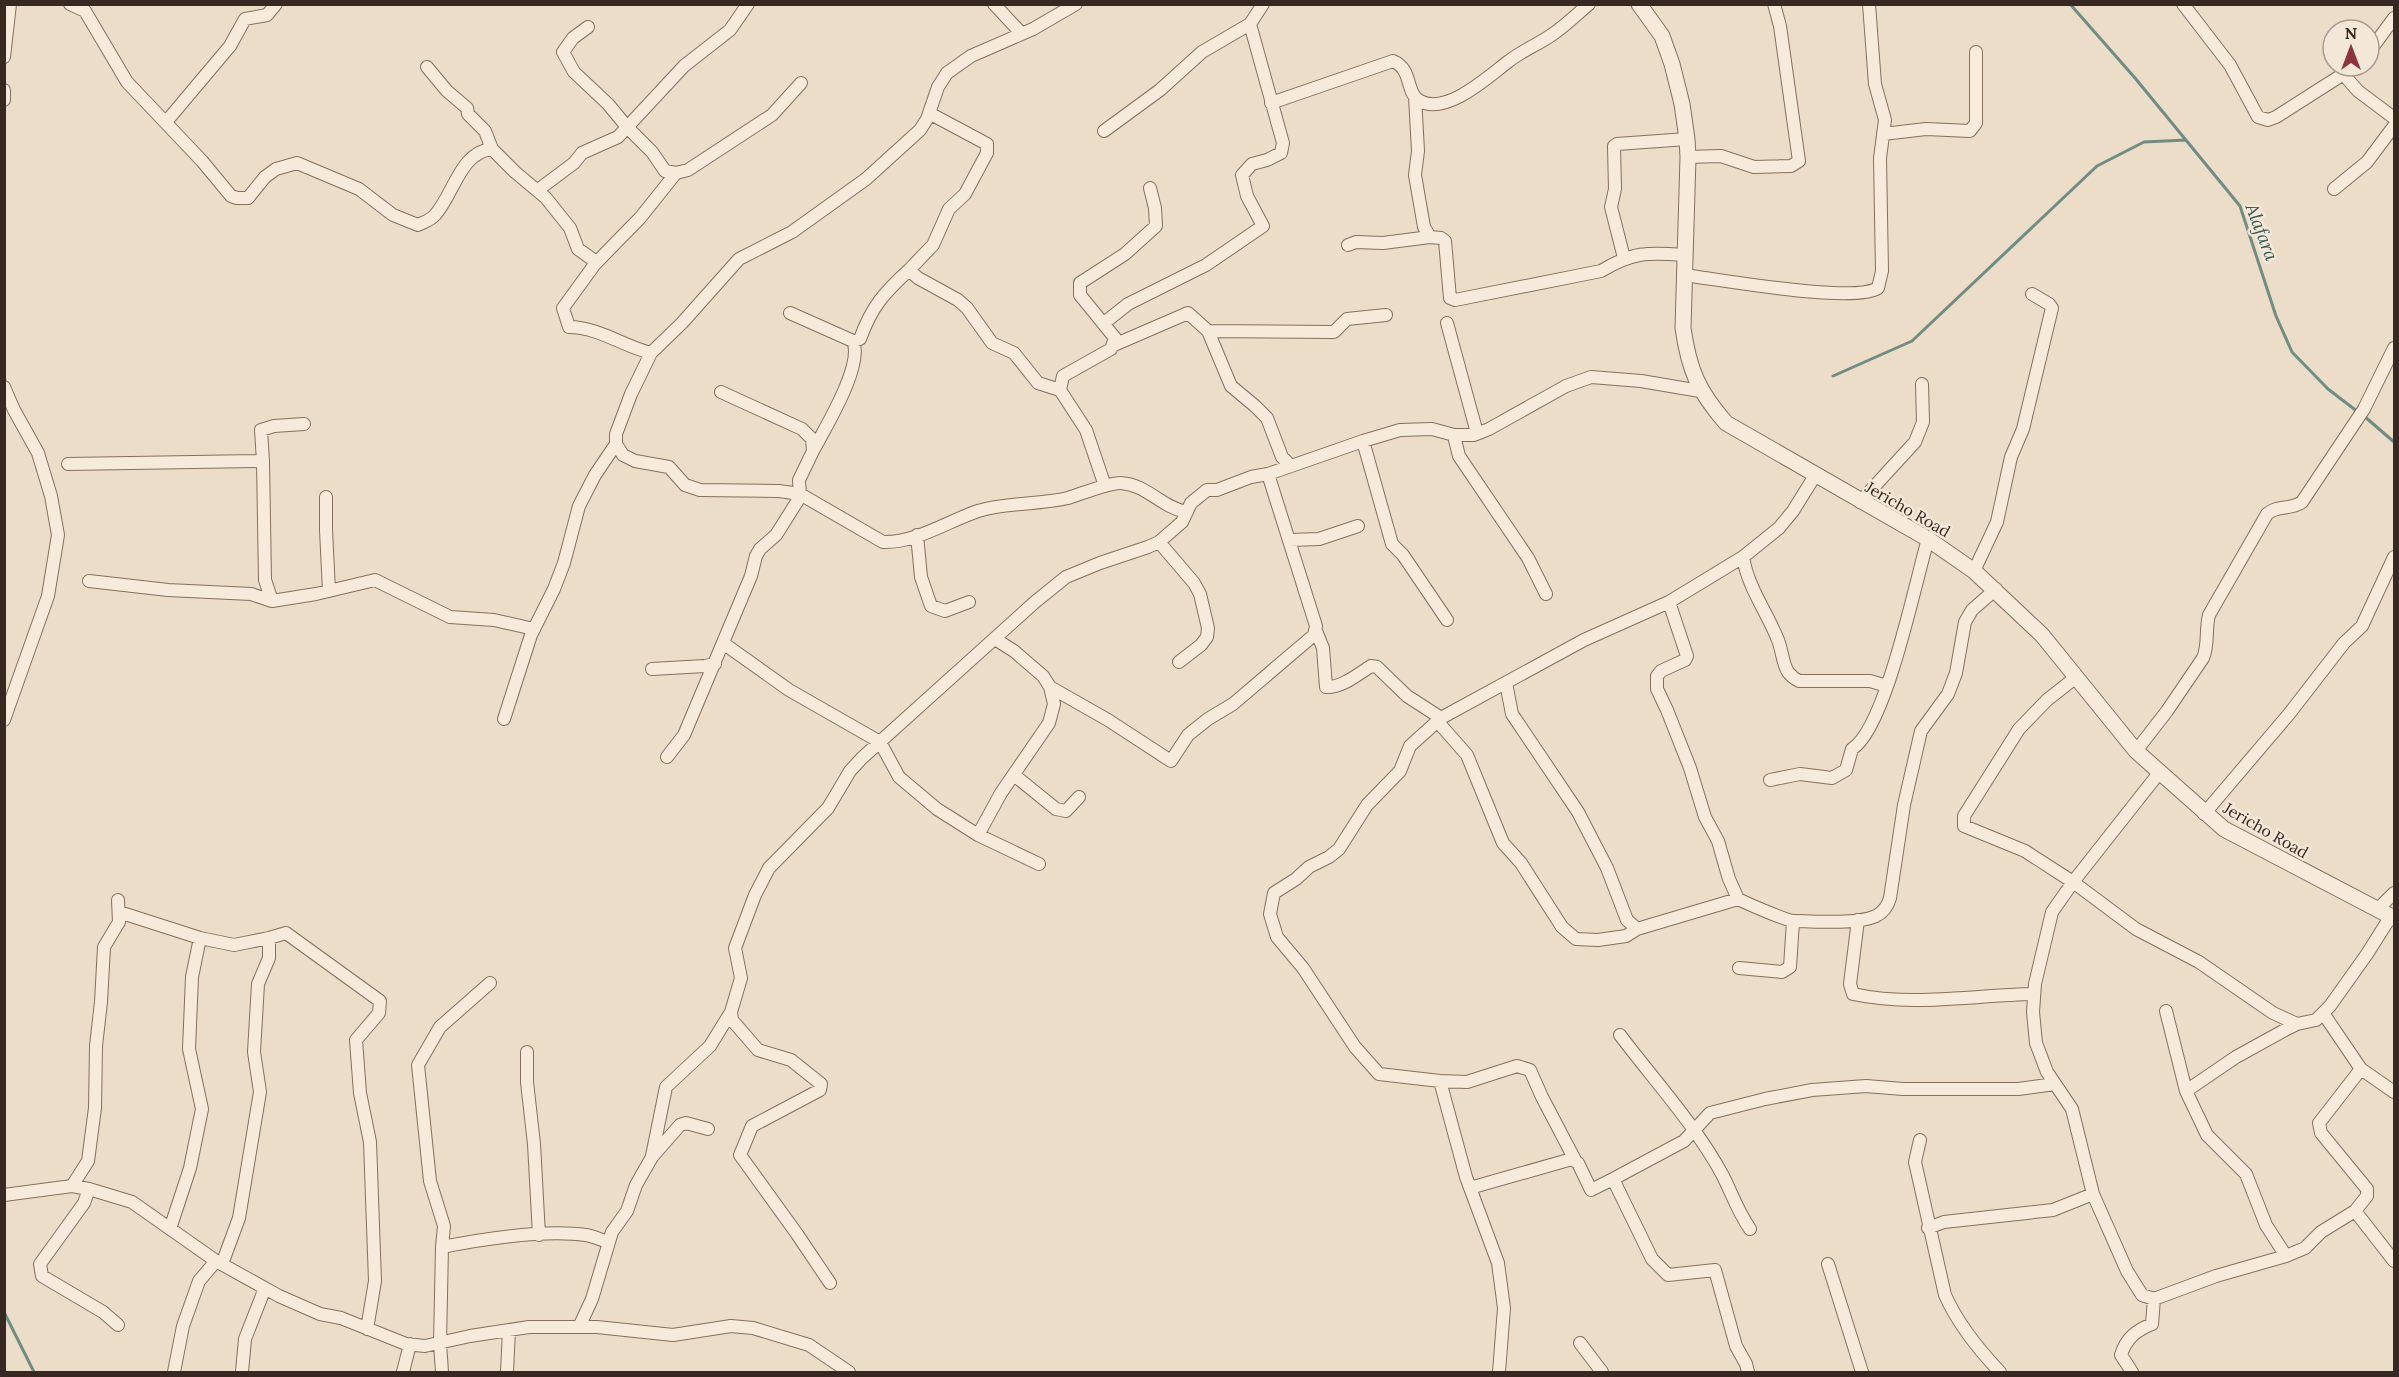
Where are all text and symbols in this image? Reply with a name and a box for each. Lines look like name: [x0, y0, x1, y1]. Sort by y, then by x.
north arrow: [2321, 18, 2381, 78]
text: N: [2345, 23, 2357, 43]
water label: Alafara: [2240, 199, 2283, 264]
street label: Jericho Road: [1861, 476, 1954, 542]
street label: Jericho Road: [2219, 797, 2312, 863]

